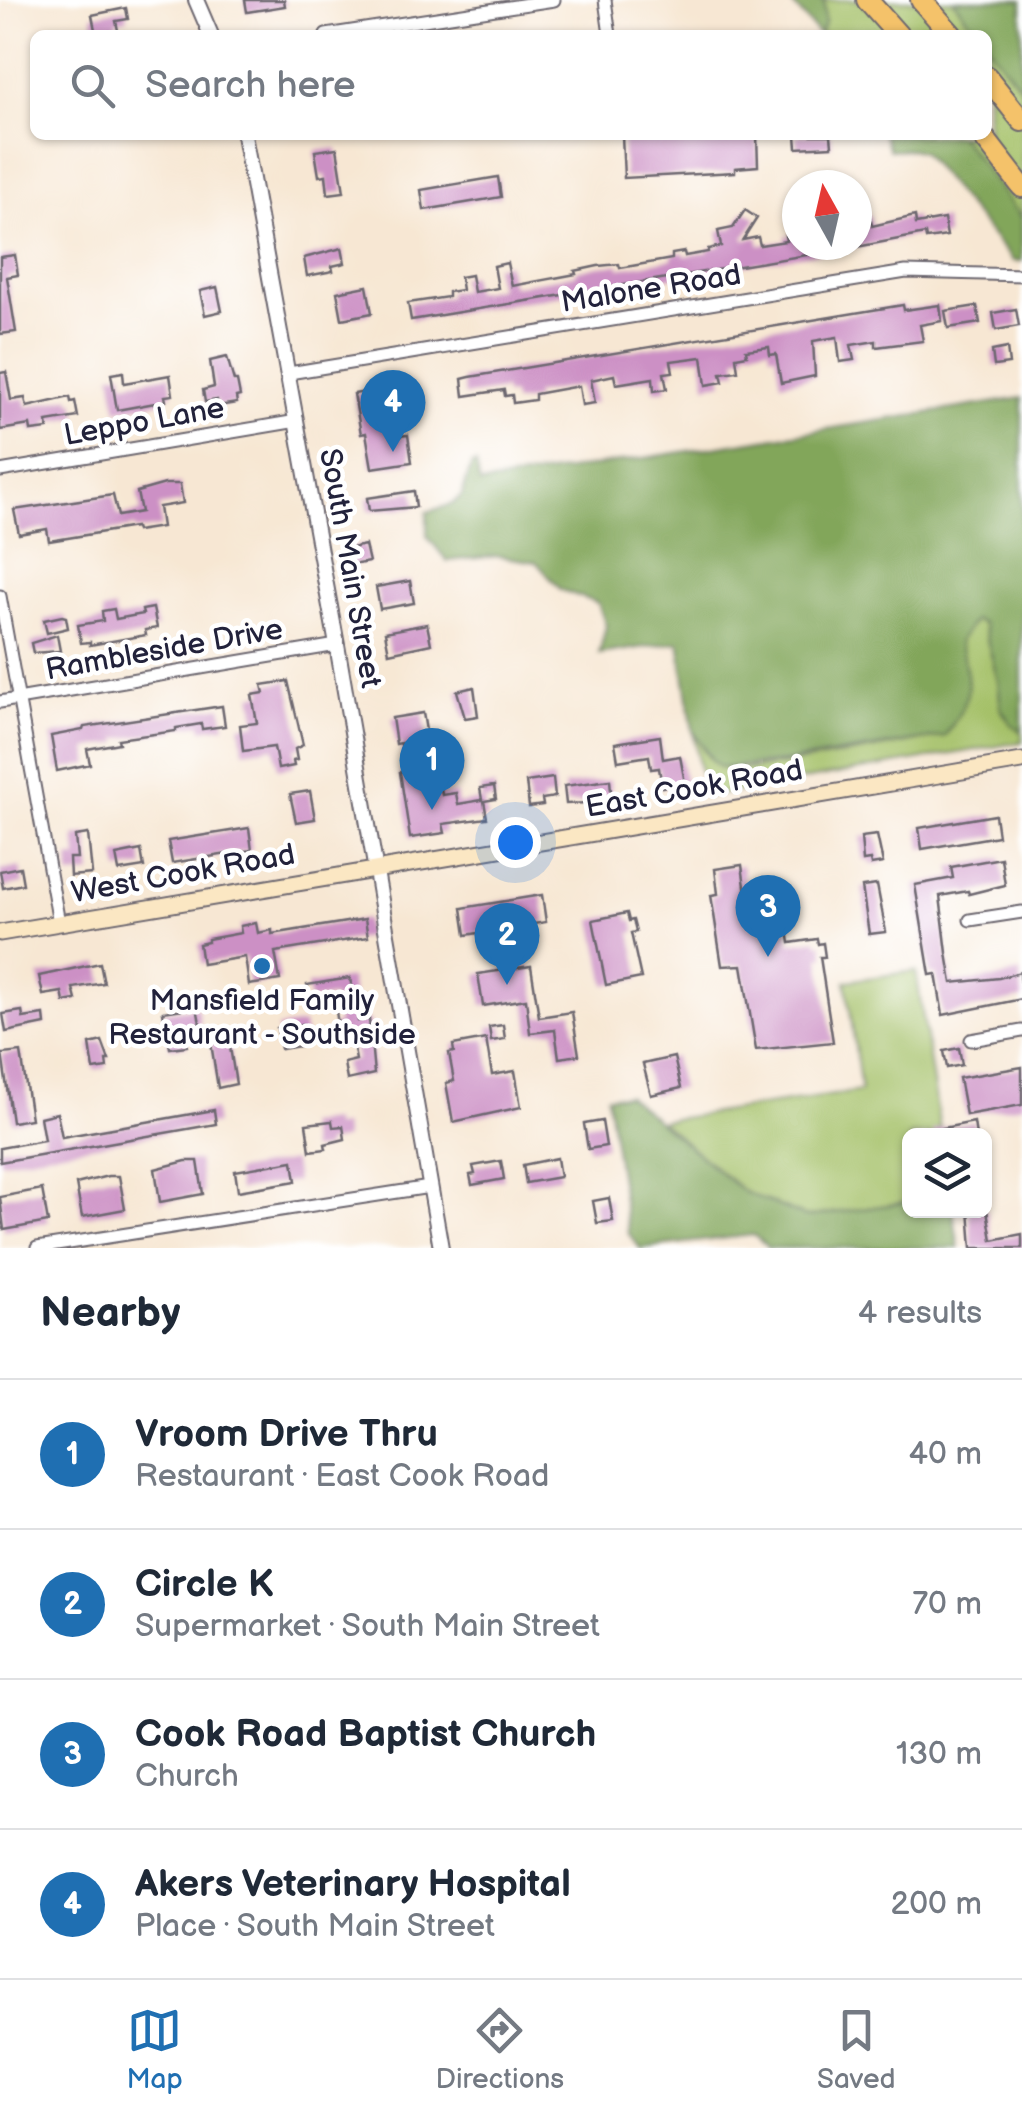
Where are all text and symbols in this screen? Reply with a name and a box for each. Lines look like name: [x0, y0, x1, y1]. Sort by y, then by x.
search box: [30, 30, 992, 140]
icon: search: [65, 58, 120, 113]
text: Search here: [145, 63, 356, 108]
north arrow: [782, 170, 872, 260]
street label: Malone Road: [559, 257, 744, 321]
pin: 4: [360, 370, 426, 452]
street label: Leppo Lane: [61, 390, 227, 454]
street label: South Main Street: [311, 446, 389, 691]
street label: Rambleside Drive: [43, 611, 285, 689]
pin: 1: [400, 728, 464, 810]
street label: East Cook Road: [583, 752, 805, 826]
your location: [490, 817, 541, 868]
street label: West Cook Road: [69, 837, 298, 911]
pin: 3: [736, 874, 800, 957]
pin: 2: [474, 902, 540, 985]
marker: Mansfield Family Restaurant - Southside: [251, 955, 273, 977]
place label: Mansfield Family Restaurant - Southside: [108, 983, 416, 1053]
map controls: [902, 1128, 992, 1218]
button: layers: [902, 1128, 992, 1218]
text: Nearby: [40, 1288, 180, 1339]
text: 4 results: [858, 1294, 982, 1333]
text: Vroom Drive Thru: [135, 1412, 438, 1457]
text: 1: [66, 1435, 79, 1474]
text: 40 m: [909, 1435, 982, 1474]
text: Restaurant · East Cook Road: [135, 1457, 549, 1496]
text: Circle K: [135, 1562, 274, 1607]
text: 2: [63, 1585, 82, 1624]
text: 70 m: [912, 1585, 982, 1624]
text: Supermarket · South Main Street: [135, 1607, 600, 1646]
text: Cook Road Baptist Church: [135, 1712, 596, 1757]
text: 3: [63, 1735, 82, 1774]
text: 130 m: [896, 1735, 982, 1774]
text: Church: [135, 1757, 239, 1796]
text: Akers Veterinary Hospital: [135, 1862, 571, 1907]
text: 4: [63, 1885, 82, 1924]
text: 200 m: [890, 1885, 982, 1924]
text: Place · South Main Street: [135, 1907, 495, 1946]
tab: Map: [126, 2003, 183, 2096]
tab: Directions: [435, 2003, 564, 2096]
tab: Saved: [817, 2003, 896, 2096]

